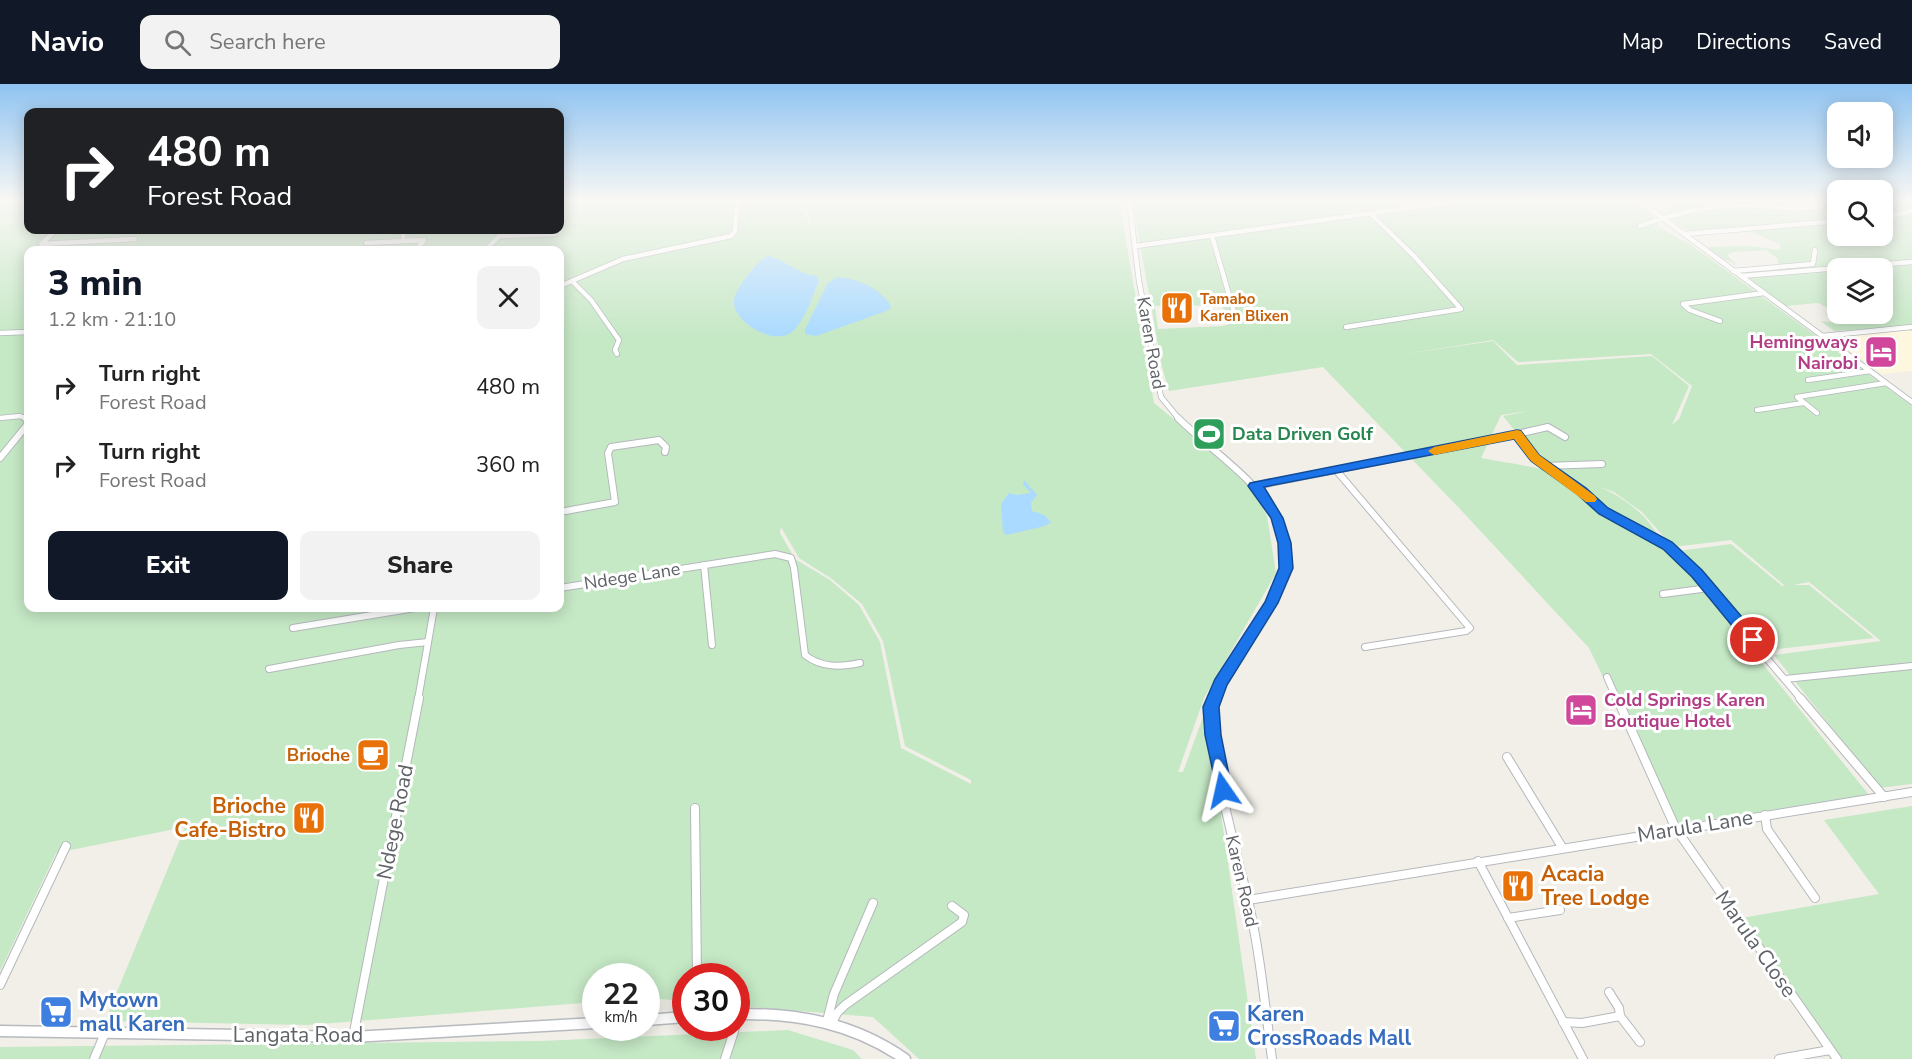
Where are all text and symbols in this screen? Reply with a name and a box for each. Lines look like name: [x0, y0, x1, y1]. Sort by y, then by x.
search box: [140, 15, 560, 69]
text: Navio: [30, 23, 104, 61]
icon: search: [161, 26, 194, 59]
text: Search here: [209, 27, 326, 57]
text: Map: [1622, 28, 1663, 56]
text: Directions: [1696, 28, 1791, 56]
text: Saved: [1824, 28, 1882, 56]
map controls: [1827, 102, 1893, 324]
button: sound: [1827, 102, 1893, 168]
text: 480 m: [147, 124, 271, 181]
icon: right: [48, 132, 126, 210]
text: Forest Road: [147, 178, 292, 215]
button: search: [1827, 180, 1893, 246]
button: layers: [1827, 258, 1893, 324]
text: 3 min: [48, 259, 143, 308]
button: close: [477, 266, 540, 329]
place label: Tamabo Karen Blixen: [1200, 289, 1289, 326]
restaurant icon: Tamabo Karen Blixen: [1159, 290, 1195, 326]
street label: Karen Road: [1131, 295, 1171, 391]
text: 1.2 km · 21:10: [48, 306, 176, 333]
place label: Hemingways Nairobi: [1750, 330, 1858, 375]
hotel icon: Hemingways Nairobi: [1863, 334, 1899, 370]
text: Turn right: [99, 359, 200, 389]
icon: right: [48, 371, 81, 404]
text: 480 m: [476, 372, 540, 402]
text: Forest Road: [99, 389, 207, 416]
sports icon: Data Driven Golf: [1191, 416, 1227, 452]
place label: Data Driven Golf: [1232, 422, 1373, 446]
text: Turn right: [99, 437, 200, 467]
icon: right: [48, 449, 81, 482]
text: 360 m: [476, 450, 540, 480]
text: Forest Road: [99, 467, 207, 494]
button: Exit: [48, 531, 288, 600]
button: Share: [300, 531, 540, 600]
street label: Ndege Lane: [582, 557, 682, 595]
pin: [1727, 614, 1778, 665]
icon: arrive: [1736, 623, 1769, 656]
place label: Cold Springs Karen Boutique Hotel: [1604, 688, 1765, 733]
hotel icon: Cold Springs Karen Boutique Hotel: [1563, 692, 1599, 728]
cafe icon: Brioche: [355, 737, 391, 773]
place label: Brioche: [287, 743, 350, 767]
position arrow: [1191, 758, 1255, 822]
street label: Ndege Road: [370, 762, 420, 882]
place label: Brioche Cafe-Bistro: [174, 792, 286, 844]
restaurant icon: Brioche Cafe-Bistro: [291, 800, 327, 836]
street label: Marula Lane: [1635, 803, 1755, 849]
street label: Karen Road: [1220, 833, 1264, 929]
place label: Acacia Tree Lodge: [1541, 860, 1649, 912]
restaurant icon: Acacia Tree Lodge: [1500, 868, 1536, 904]
street label: Marula Close: [1709, 885, 1803, 1003]
speed limit sign: 30: [672, 963, 750, 1041]
text: 22: [603, 974, 639, 1015]
place label: Mytown mall Karen: [79, 986, 185, 1038]
supermarket icon: Mytown mall Karen: [38, 994, 74, 1030]
place label: Karen CrossRoads Mall: [1247, 1000, 1412, 1052]
text: km/h: [604, 1007, 638, 1027]
supermarket icon: Karen CrossRoads Mall: [1206, 1008, 1242, 1044]
street label: Langata Road: [233, 1021, 363, 1049]

